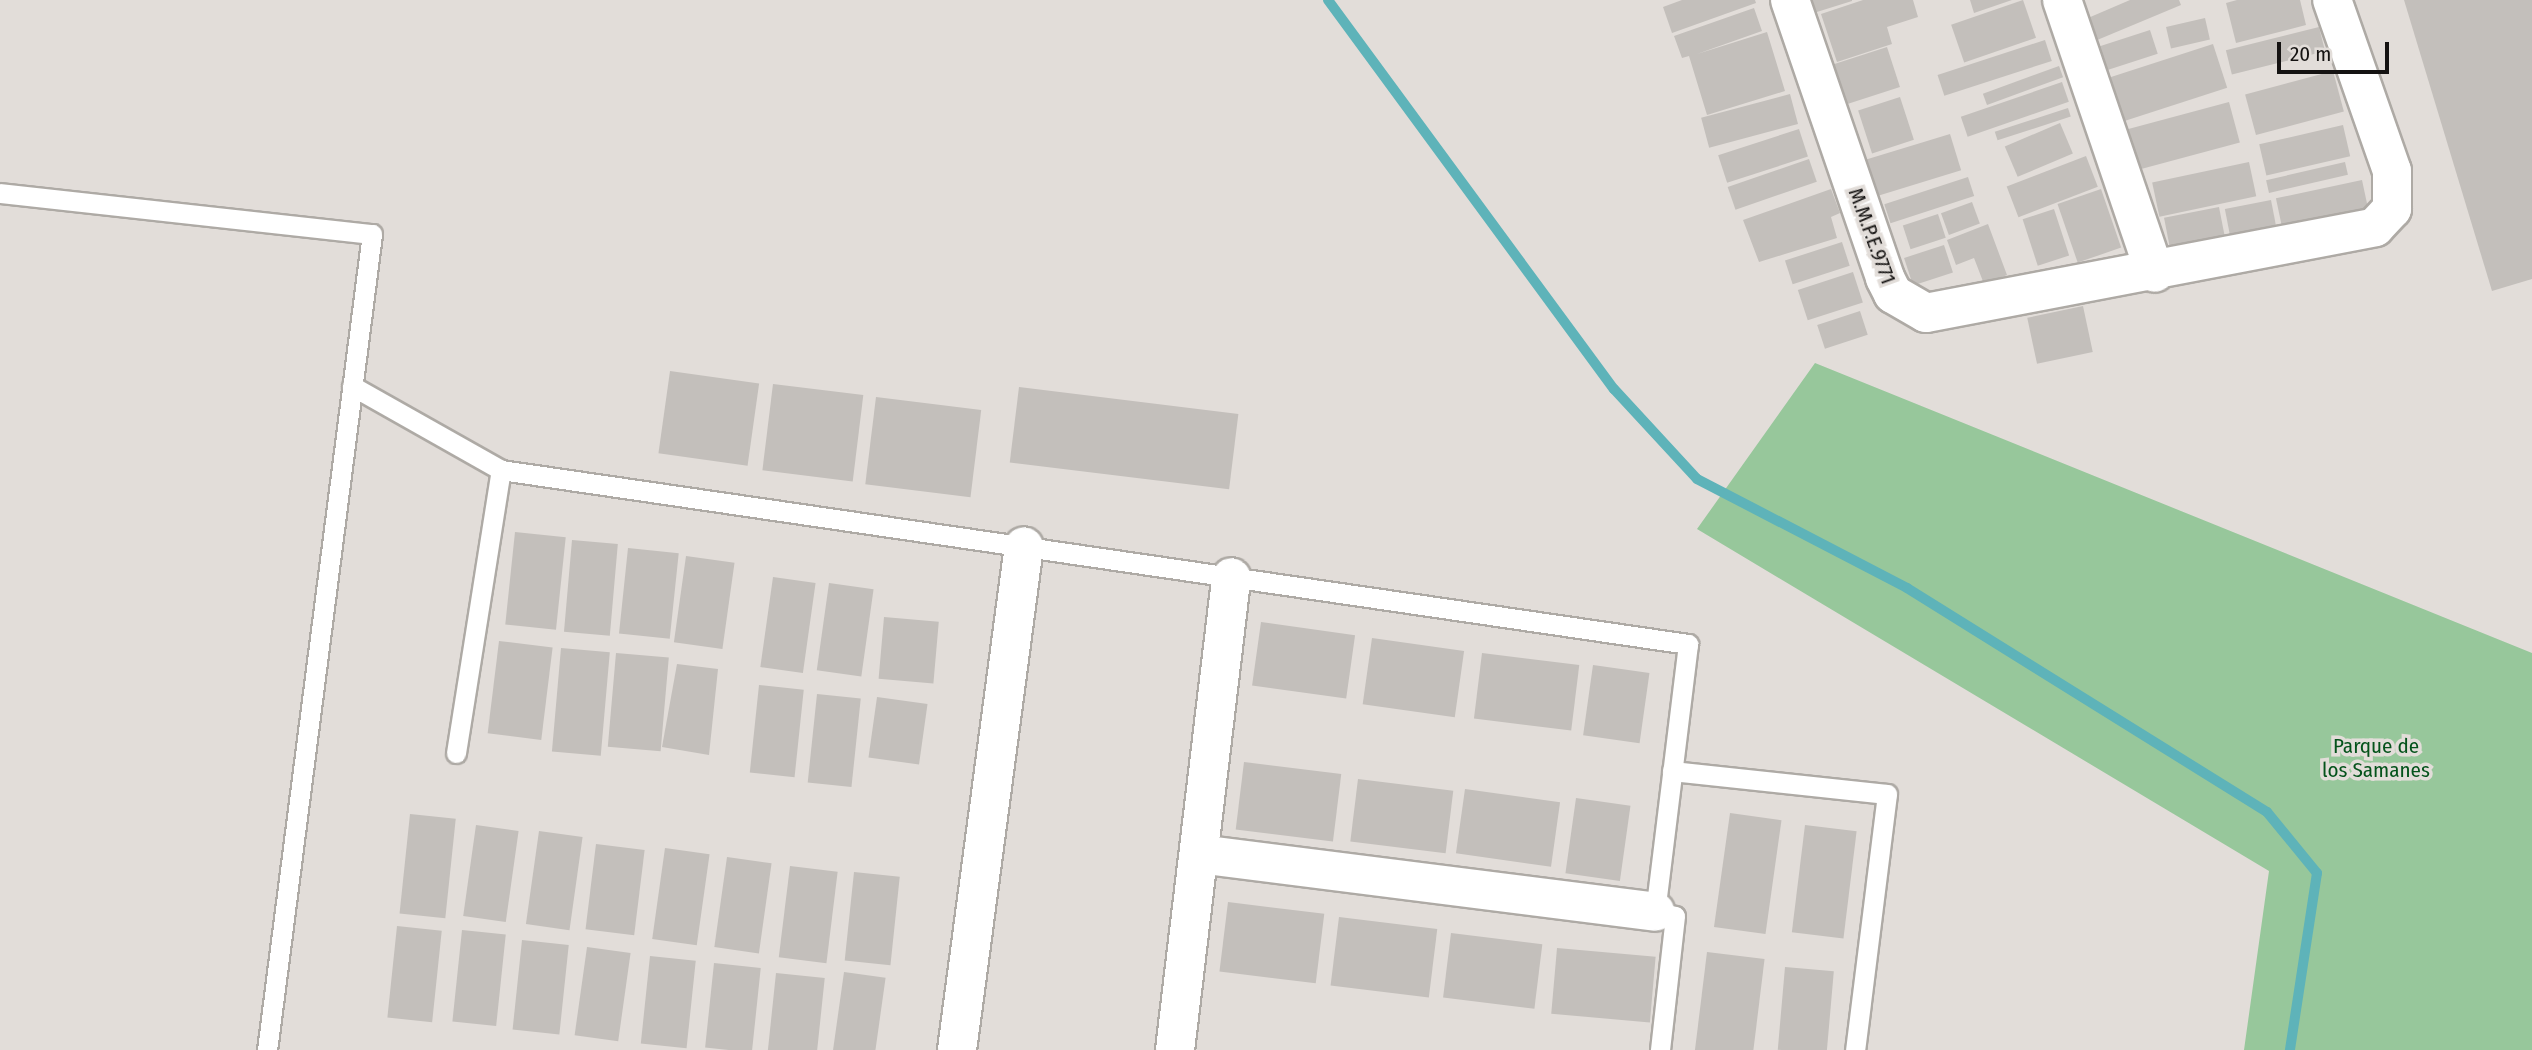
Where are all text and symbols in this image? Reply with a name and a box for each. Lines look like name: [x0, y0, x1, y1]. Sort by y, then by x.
scale bar: [2280, 28, 2392, 72]
text: 20 m: [2290, 41, 2331, 67]
street label: M.M.P.E.9771: [1843, 185, 1901, 287]
park label: Parque de los Samanes: [2322, 733, 2430, 783]

